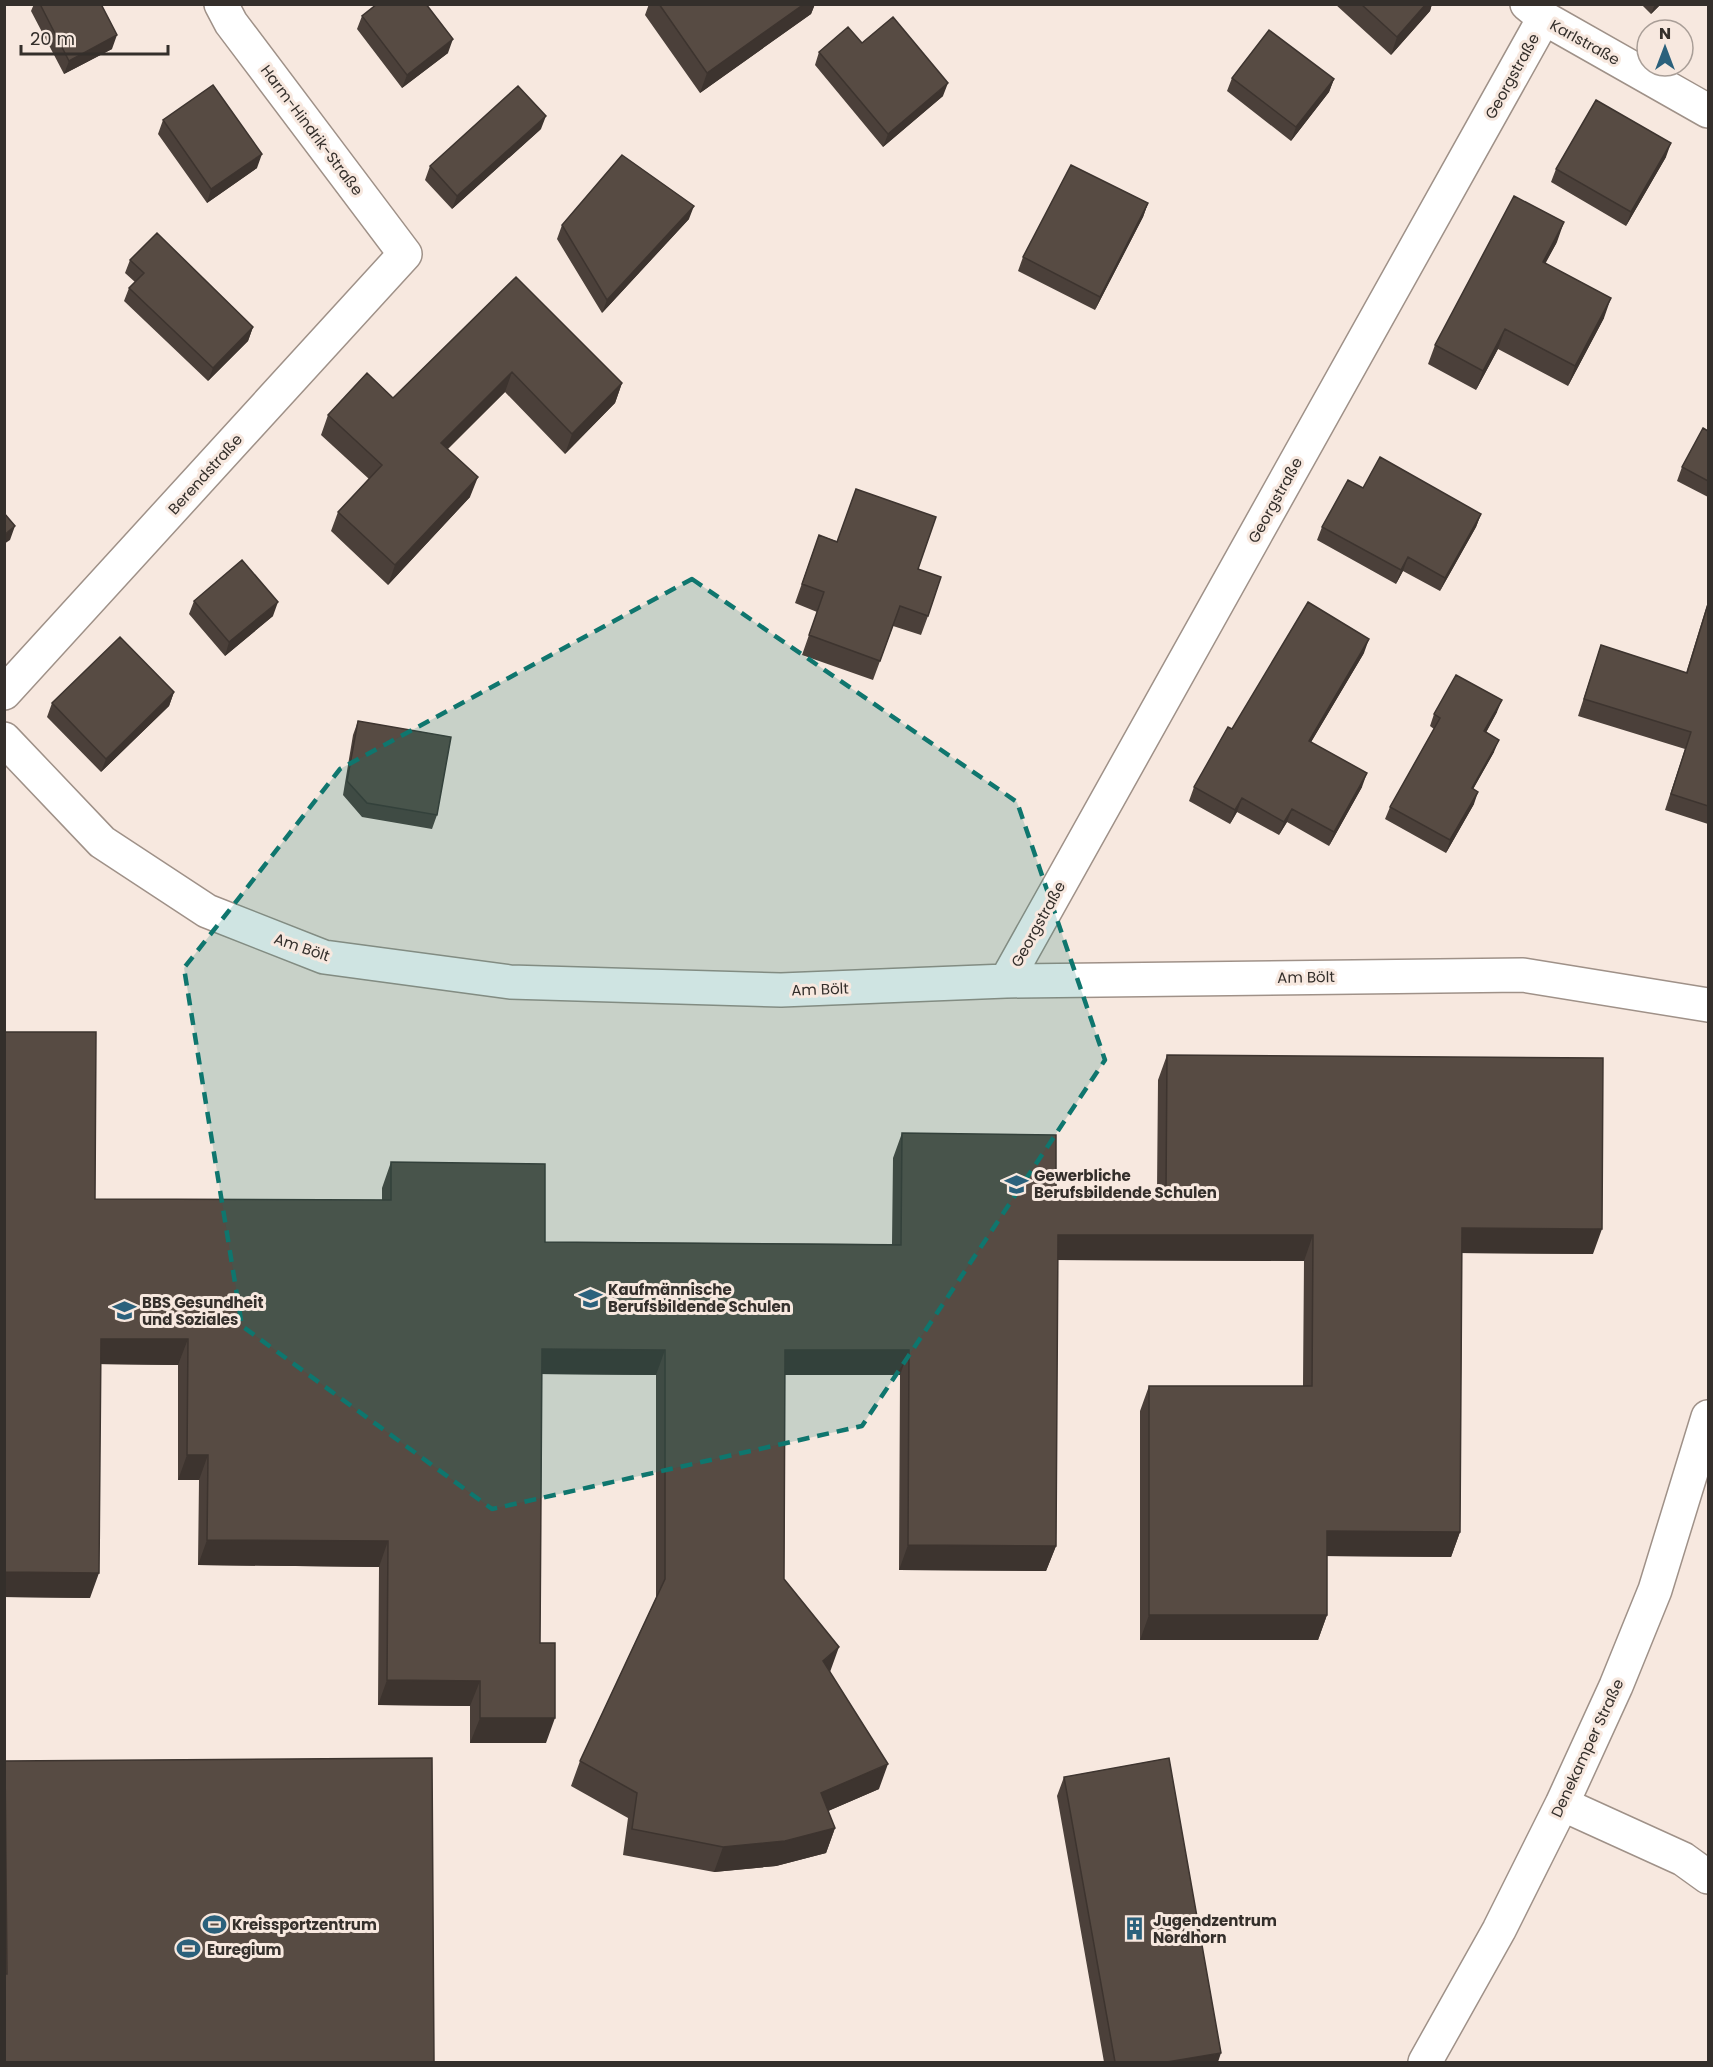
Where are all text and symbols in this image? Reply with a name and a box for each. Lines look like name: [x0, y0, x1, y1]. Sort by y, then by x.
street label: Karlstraße: [1546, 14, 1624, 70]
scale bar: [21, 18, 168, 56]
north arrow: [1635, 18, 1695, 78]
text: N: [1659, 22, 1671, 45]
text: 20 m: [30, 26, 75, 51]
street label: Georgstraße: [1480, 29, 1544, 123]
street label: Harm-Hindrik-Straße: [256, 60, 368, 200]
street label: Berendstraße: [163, 429, 247, 519]
street label: Georgstraße: [1243, 453, 1307, 547]
street label: Georgstraße: [1006, 877, 1070, 971]
street label: Am Bölt: [271, 928, 333, 966]
street label: Am Bölt: [1277, 966, 1335, 988]
street label: Am Bölt: [791, 978, 849, 1000]
place label: Gewerbliche Berufsbildende Schulen: [1034, 1165, 1217, 1203]
school or university icon: Gewerbliche Berufsbildende Schulen: [1003, 1171, 1029, 1197]
place label: Kaufmännische Berufsbildende Schulen: [608, 1279, 791, 1317]
school or university icon: Kaufmännische Berufsbildende Schulen: [577, 1285, 603, 1311]
place label: BBS Gesundheit und Soziales: [142, 1292, 264, 1330]
school or university icon: BBS Gesundheit und Soziales: [111, 1298, 137, 1324]
street label: Denekamper Straße: [1546, 1675, 1628, 1821]
place label: Jugendzentrum Nordhorn: [1153, 1910, 1277, 1948]
sports icon: Kreissportzentrum: [201, 1911, 227, 1937]
place label: Kreissportzentrum: [232, 1914, 377, 1935]
building icon: Jugendzentrum Nordhorn: [1122, 1916, 1148, 1942]
sports icon: Euregium: [176, 1936, 202, 1962]
place label: Euregium: [207, 1939, 282, 1960]

